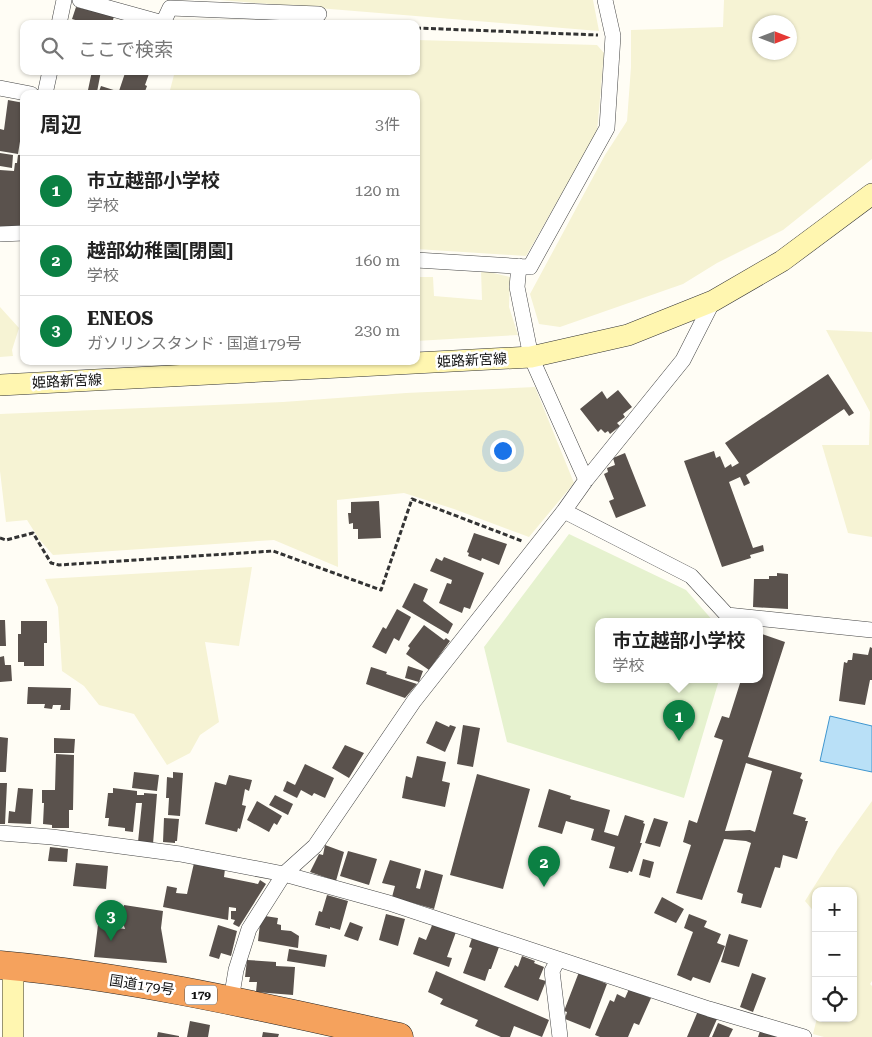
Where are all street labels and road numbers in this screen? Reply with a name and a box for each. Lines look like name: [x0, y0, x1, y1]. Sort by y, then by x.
street label: 姫路新宮線: [437, 350, 507, 370]
street label: 姫路新宮線: [32, 371, 102, 391]
street label: 国道179号: [108, 972, 176, 998]
road number: 179: [185, 986, 217, 1004]

